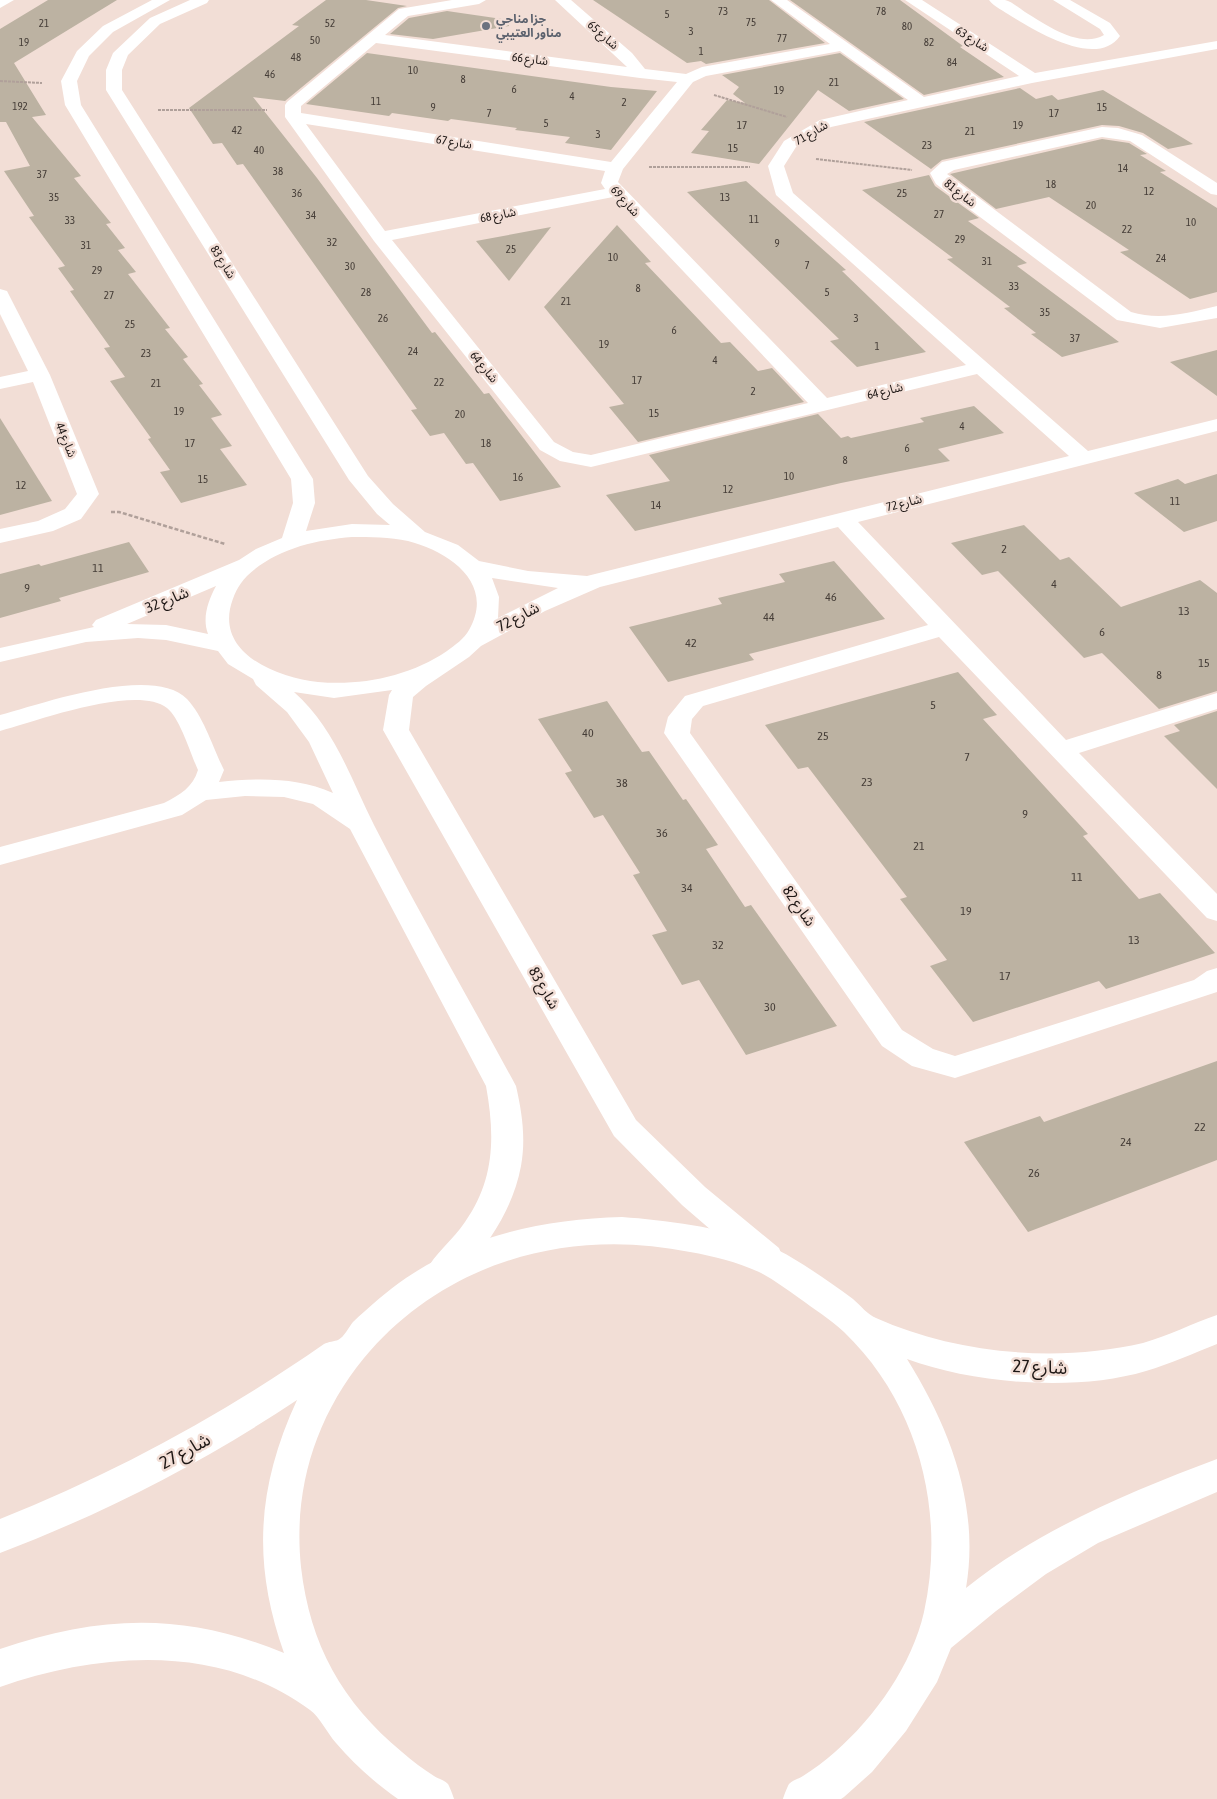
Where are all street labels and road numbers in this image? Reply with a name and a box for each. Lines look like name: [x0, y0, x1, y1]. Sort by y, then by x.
street label: شارع 65: [583, 18, 621, 54]
street label: شارع 63: [952, 23, 991, 56]
street label: شارع 66: [511, 50, 549, 70]
street label: شارع 71: [792, 118, 831, 150]
street label: شارع 67: [435, 132, 473, 154]
street label: شارع 81: [940, 176, 979, 211]
street label: شارع 69: [606, 183, 642, 221]
street label: شارع 68: [479, 205, 518, 227]
street label: شارع 83: [206, 243, 239, 282]
street label: شارع 64: [466, 348, 501, 387]
street label: شارع 64: [866, 380, 905, 404]
street label: شارع 44: [51, 421, 79, 460]
street label: شارع 72: [885, 492, 924, 516]
street label: شارع 32: [143, 583, 193, 620]
street label: شارع 72: [494, 598, 544, 638]
street label: شارع 82: [776, 882, 820, 932]
street label: شارع 83: [522, 964, 563, 1014]
street label: شارع 27: [1012, 1355, 1068, 1382]
street label: شارع 27: [156, 1428, 216, 1476]

